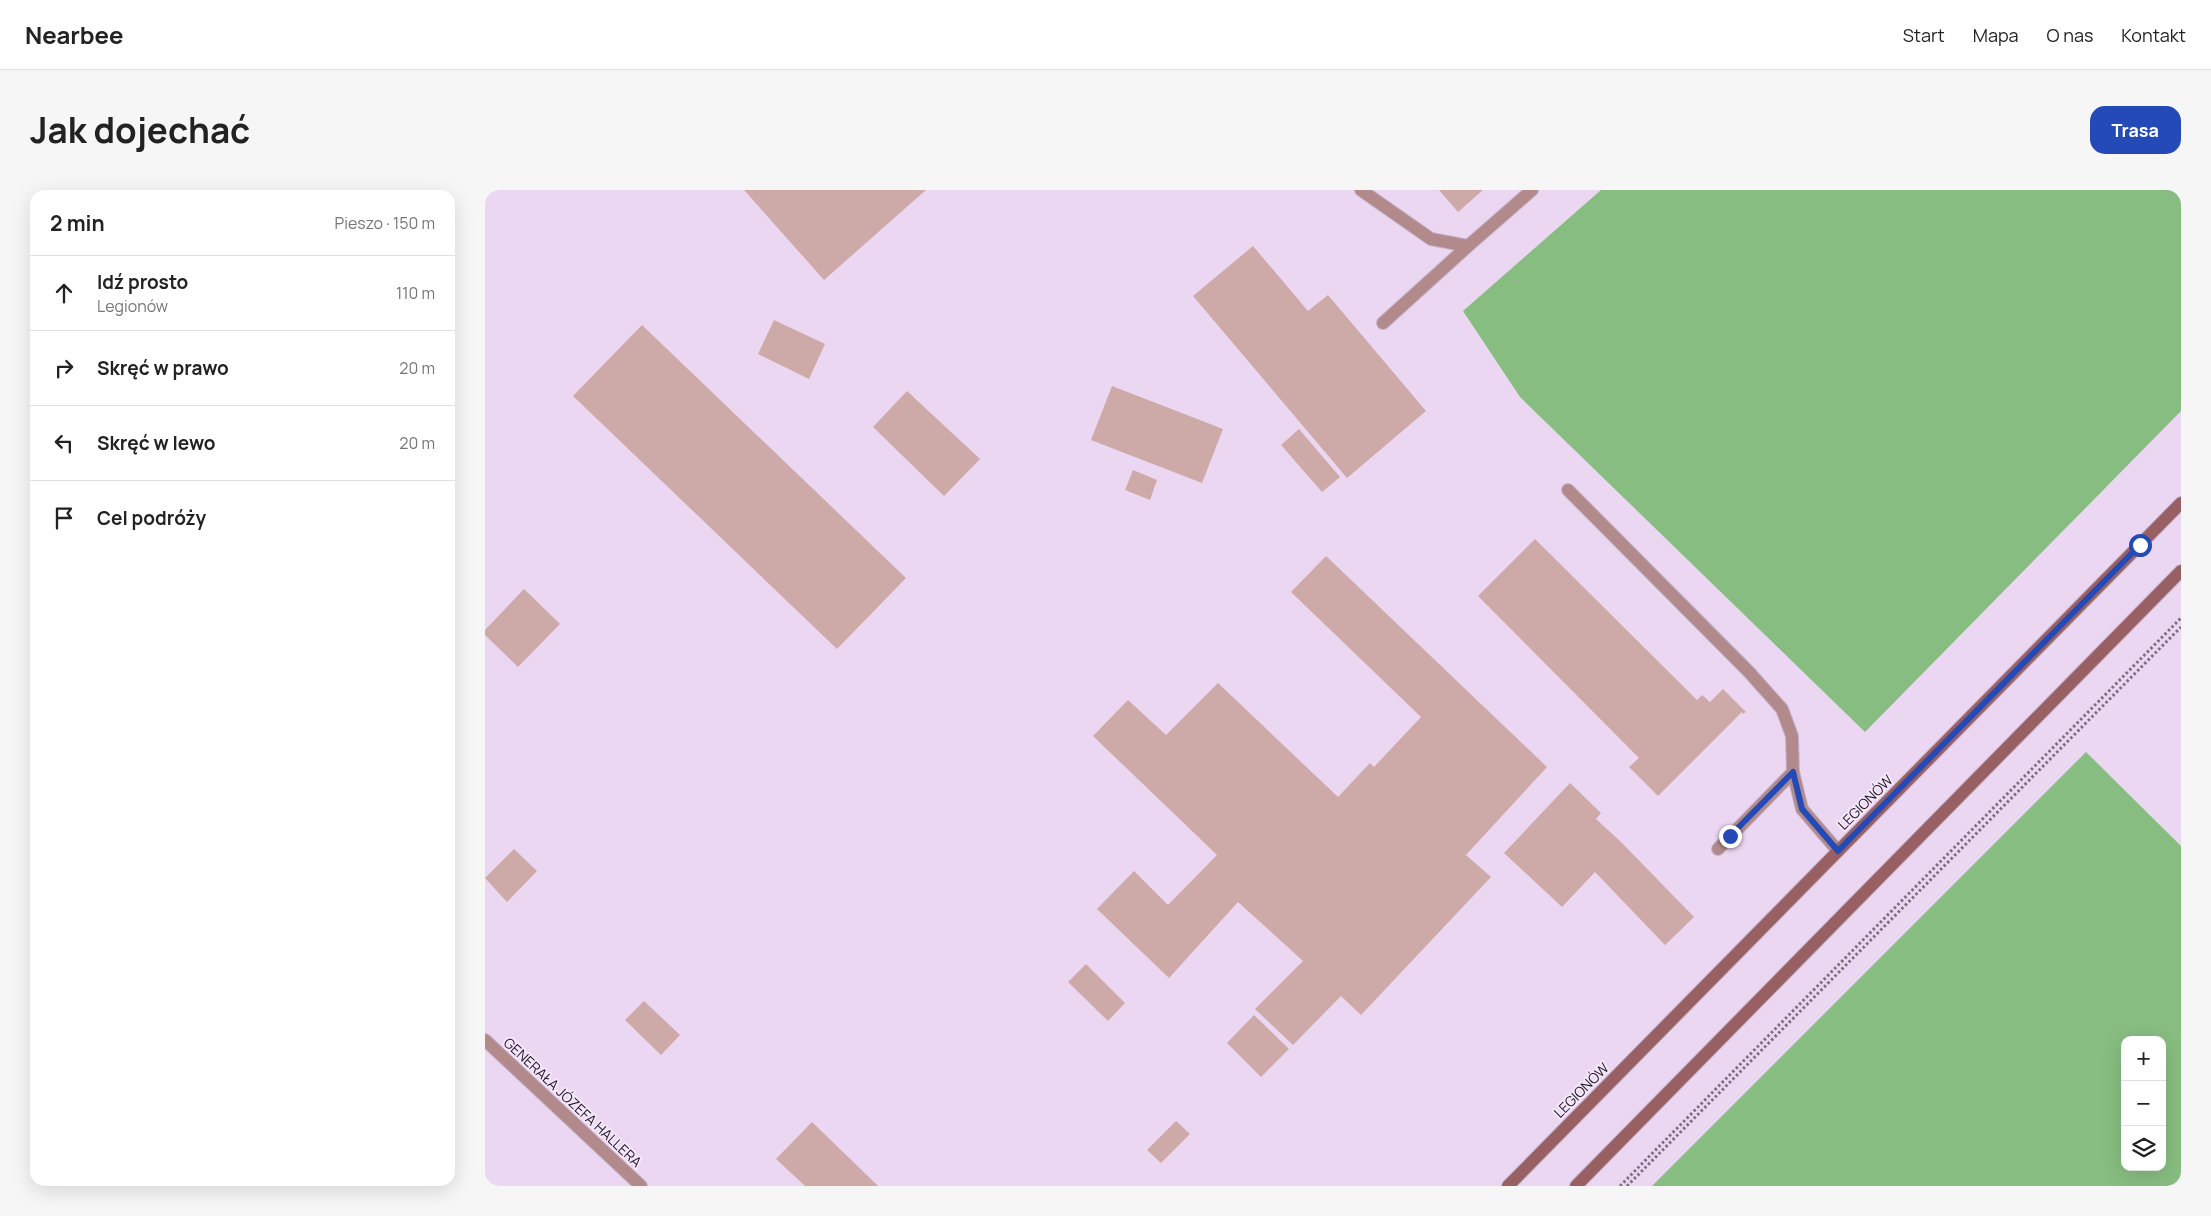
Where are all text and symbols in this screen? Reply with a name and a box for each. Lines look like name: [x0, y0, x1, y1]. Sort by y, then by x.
text: Nearbee: [25, 18, 124, 51]
text: Start: [1903, 23, 1945, 47]
text: Mapa: [1973, 23, 2019, 47]
text: O nas: [2047, 23, 2093, 47]
text: Kontakt: [2121, 23, 2186, 47]
text: Jak dojechać: [30, 106, 250, 154]
button: Trasa: [2090, 106, 2181, 154]
text: 2 min: [50, 209, 105, 237]
text: Pieszo · 150 m: [335, 212, 435, 234]
text: Idź prosto: [97, 269, 188, 295]
icon: ahead: [50, 279, 78, 307]
text: 110 m: [396, 282, 435, 304]
text: Legionów: [97, 295, 168, 317]
icon: right: [50, 354, 78, 382]
text: Skręć w prawo: [97, 355, 229, 381]
text: 20 m: [399, 357, 435, 379]
icon: left: [50, 429, 78, 457]
text: Skręć w lewo: [97, 430, 216, 456]
text: 20 m: [399, 432, 435, 454]
icon: arrive: [50, 504, 78, 532]
text: Cel podróży: [97, 505, 206, 531]
route start: [2129, 534, 2152, 557]
street label: LEGIONÓW: [1833, 770, 1897, 834]
route end: [1719, 825, 1742, 848]
street label: GENERAŁA JÓZEFA HALLERA: [500, 1033, 646, 1171]
map controls: [2121, 1036, 2166, 1171]
button: +: [2121, 1036, 2166, 1081]
street label: LEGIONÓW: [1549, 1058, 1613, 1122]
button: −: [2121, 1081, 2166, 1126]
button: layers: [2121, 1126, 2166, 1171]

